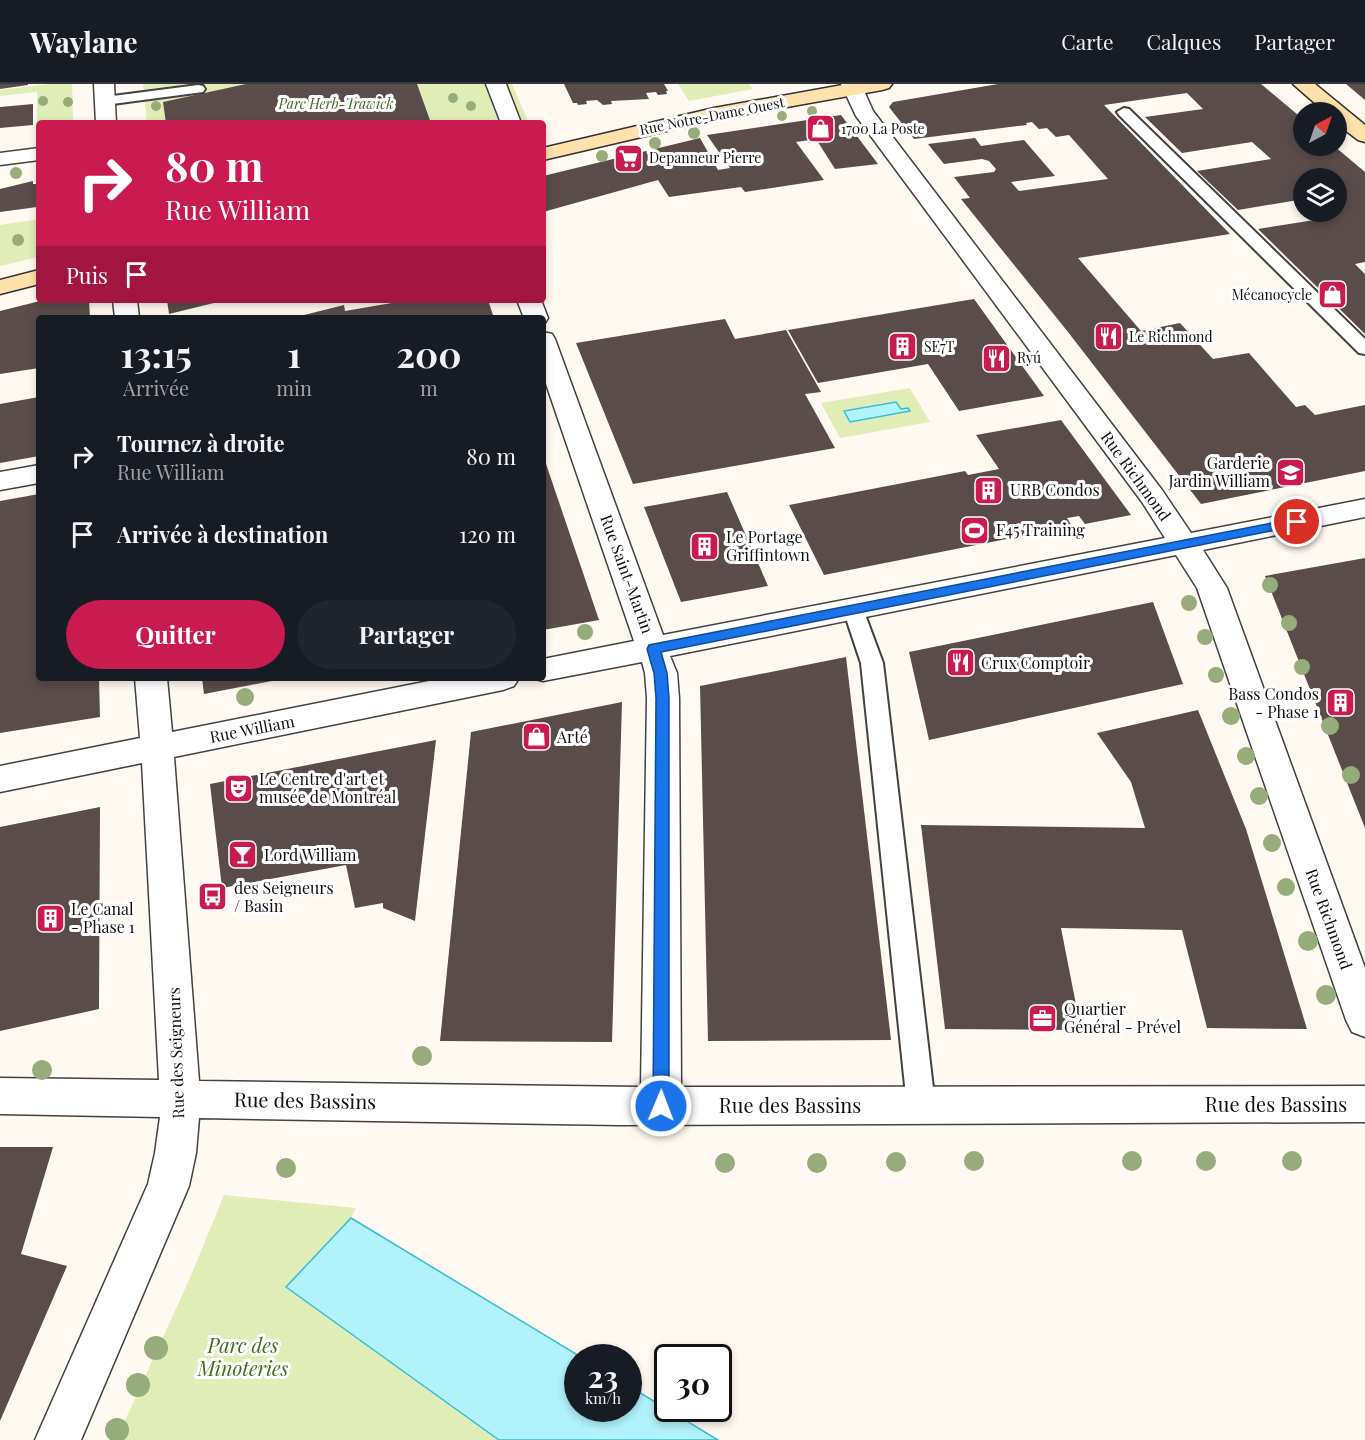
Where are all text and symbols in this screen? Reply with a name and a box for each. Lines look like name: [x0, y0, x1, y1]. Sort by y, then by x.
text: Waylane: [30, 23, 138, 60]
text: Carte: [1061, 27, 1114, 55]
text: Calques: [1147, 27, 1221, 55]
text: Partager: [1254, 27, 1335, 55]
street label: Rue Notre-Dame Ouest: [638, 92, 787, 139]
park label: Parc Herb-Trawick: [278, 94, 393, 113]
north arrow: [1293, 102, 1347, 156]
map controls: [1293, 102, 1347, 222]
shop icon: 1700 La Poste: [804, 113, 836, 145]
place label: 1700 La Poste: [841, 119, 925, 138]
text: 80 m: [165, 137, 263, 193]
supermarket icon: Depanneur Pierre: [612, 142, 644, 174]
icon: right: [66, 144, 144, 222]
place label: Depanneur Pierre: [649, 148, 761, 167]
button: layers: [1293, 168, 1347, 222]
text: Rue William: [165, 191, 310, 227]
icon: arrive: [120, 258, 153, 291]
text: Puis: [66, 260, 108, 290]
shop icon: Mécanocycle: [1317, 279, 1349, 311]
place label: Mécanocycle: [1232, 285, 1312, 304]
restaurant icon: Le Richmond: [1092, 321, 1124, 353]
place label: Le Richmond: [1129, 327, 1213, 346]
text: 13:15: [120, 329, 192, 377]
text: 1: [287, 329, 301, 377]
text: 200: [396, 329, 462, 377]
building icon: SE7T: [887, 331, 919, 363]
place label: SE7T: [924, 337, 955, 356]
restaurant icon: Ryú: [980, 342, 1012, 374]
place label: Ryú: [1017, 348, 1041, 367]
text: Arrivée: [123, 374, 189, 401]
text: min: [276, 374, 312, 401]
text: m: [420, 374, 438, 401]
street label: Rue Richmond: [1097, 427, 1176, 525]
text: Tournez à droite: [117, 428, 285, 458]
icon: right: [66, 440, 99, 473]
text: 80 m: [466, 441, 516, 471]
place label: Garderie Jardin William: [1168, 452, 1270, 491]
school or university icon: Garderie Jardin William: [1275, 456, 1307, 488]
text: Rue William: [117, 458, 225, 485]
building icon: URB Condos: [973, 474, 1005, 506]
place label: URB Condos: [1010, 479, 1100, 500]
pin: [1271, 496, 1322, 547]
icon: arrive: [1280, 505, 1313, 538]
street label: Rue Saint-Martin: [596, 511, 659, 637]
sports icon: F45 Training: [959, 514, 991, 546]
icon: arrive: [66, 518, 99, 551]
text: Arrivée à destination: [117, 519, 328, 549]
text: 120 m: [459, 519, 516, 549]
place label: F45 Training: [996, 519, 1085, 540]
place label: Le Portage Griffintown: [726, 526, 810, 565]
building icon: Le Portage Griffintown: [689, 530, 721, 562]
button: Quitter: [66, 600, 285, 669]
button: Partager: [297, 600, 516, 669]
restaurant icon: Crux Comptoir: [944, 647, 976, 679]
place label: Crux Comptoir: [981, 652, 1090, 673]
place label: Bass Condos - Phase 1: [1228, 683, 1319, 722]
building icon: Bass Condos - Phase 1: [1324, 687, 1356, 719]
street label: Rue William: [208, 710, 296, 747]
shop icon: Arté: [520, 721, 552, 753]
place label: Arté: [556, 726, 588, 747]
place label: Le Centre d'art et musée de Montréal: [259, 768, 397, 807]
theatre icon: Le Centre d'art et musée de Montréal: [222, 772, 254, 804]
bar icon: Lord William: [227, 839, 259, 871]
place label: Lord William: [264, 844, 357, 865]
street label: Rue Richmond: [1302, 866, 1357, 972]
place label: des Seigneurs / Basin: [234, 877, 334, 916]
bus stop icon: des Seigneurs / Basin: [197, 881, 229, 913]
place label: Le Canal - Phase 1: [71, 898, 135, 937]
building icon: Le Canal - Phase 1: [34, 902, 66, 934]
street label: Rue des Seigneurs: [163, 987, 188, 1119]
place label: Quartier Général - Prével: [1064, 998, 1182, 1037]
office icon: Quartier Général - Prével: [1027, 1002, 1059, 1034]
position arrow: [629, 1074, 693, 1138]
street label: Rue des Bassins: [234, 1085, 376, 1114]
street label: Rue des Bassins: [1205, 1090, 1347, 1117]
street label: Rue des Bassins: [719, 1091, 861, 1118]
park label: Parc des Minoteries: [197, 1331, 289, 1381]
speed limit sign: 30: [654, 1344, 732, 1422]
text: 23: [588, 1356, 618, 1396]
text: km/h: [585, 1388, 621, 1408]

